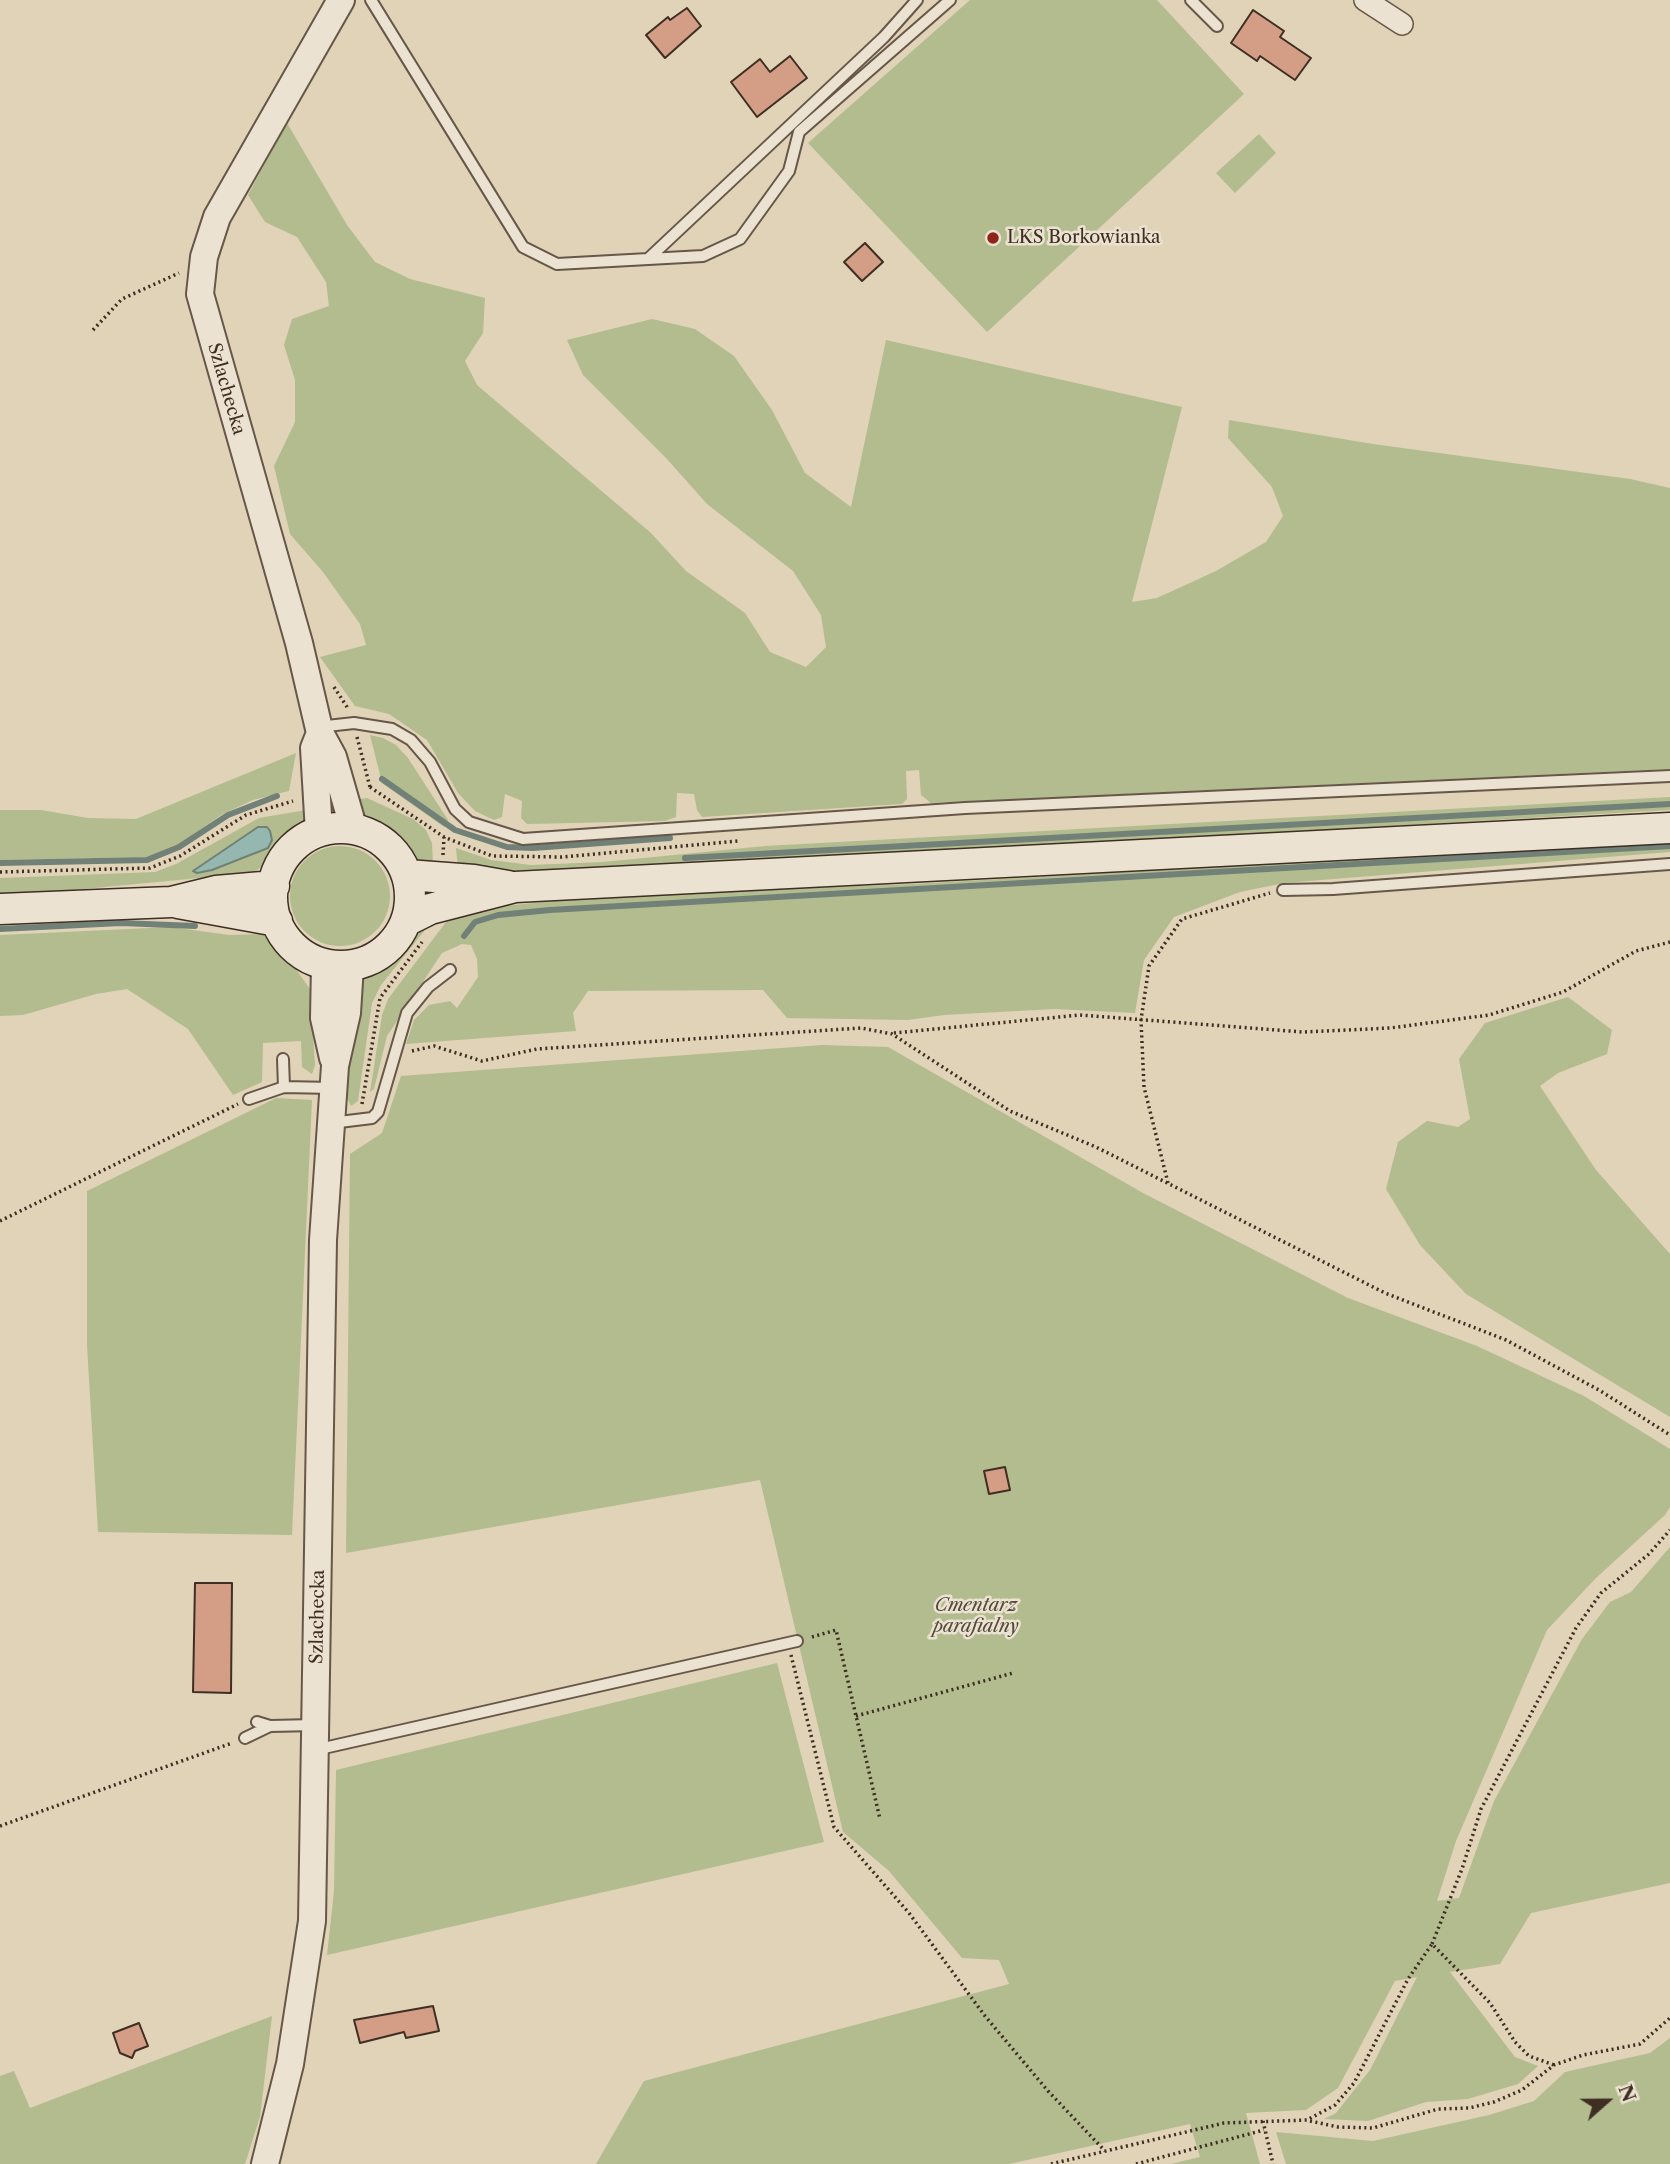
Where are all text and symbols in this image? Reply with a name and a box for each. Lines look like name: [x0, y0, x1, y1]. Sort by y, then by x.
place label: LKS Borkowianka: [1007, 227, 1160, 249]
marker: LKS Borkowianka: [985, 230, 1001, 246]
street label: Szlachecka: [203, 341, 249, 437]
street label: Szlachecka: [306, 1570, 330, 1664]
park label: Cmentarz parafialny: [933, 1595, 1019, 1638]
north arrow: [1572, 2066, 1642, 2136]
text: N: [1613, 2081, 1641, 2105]

